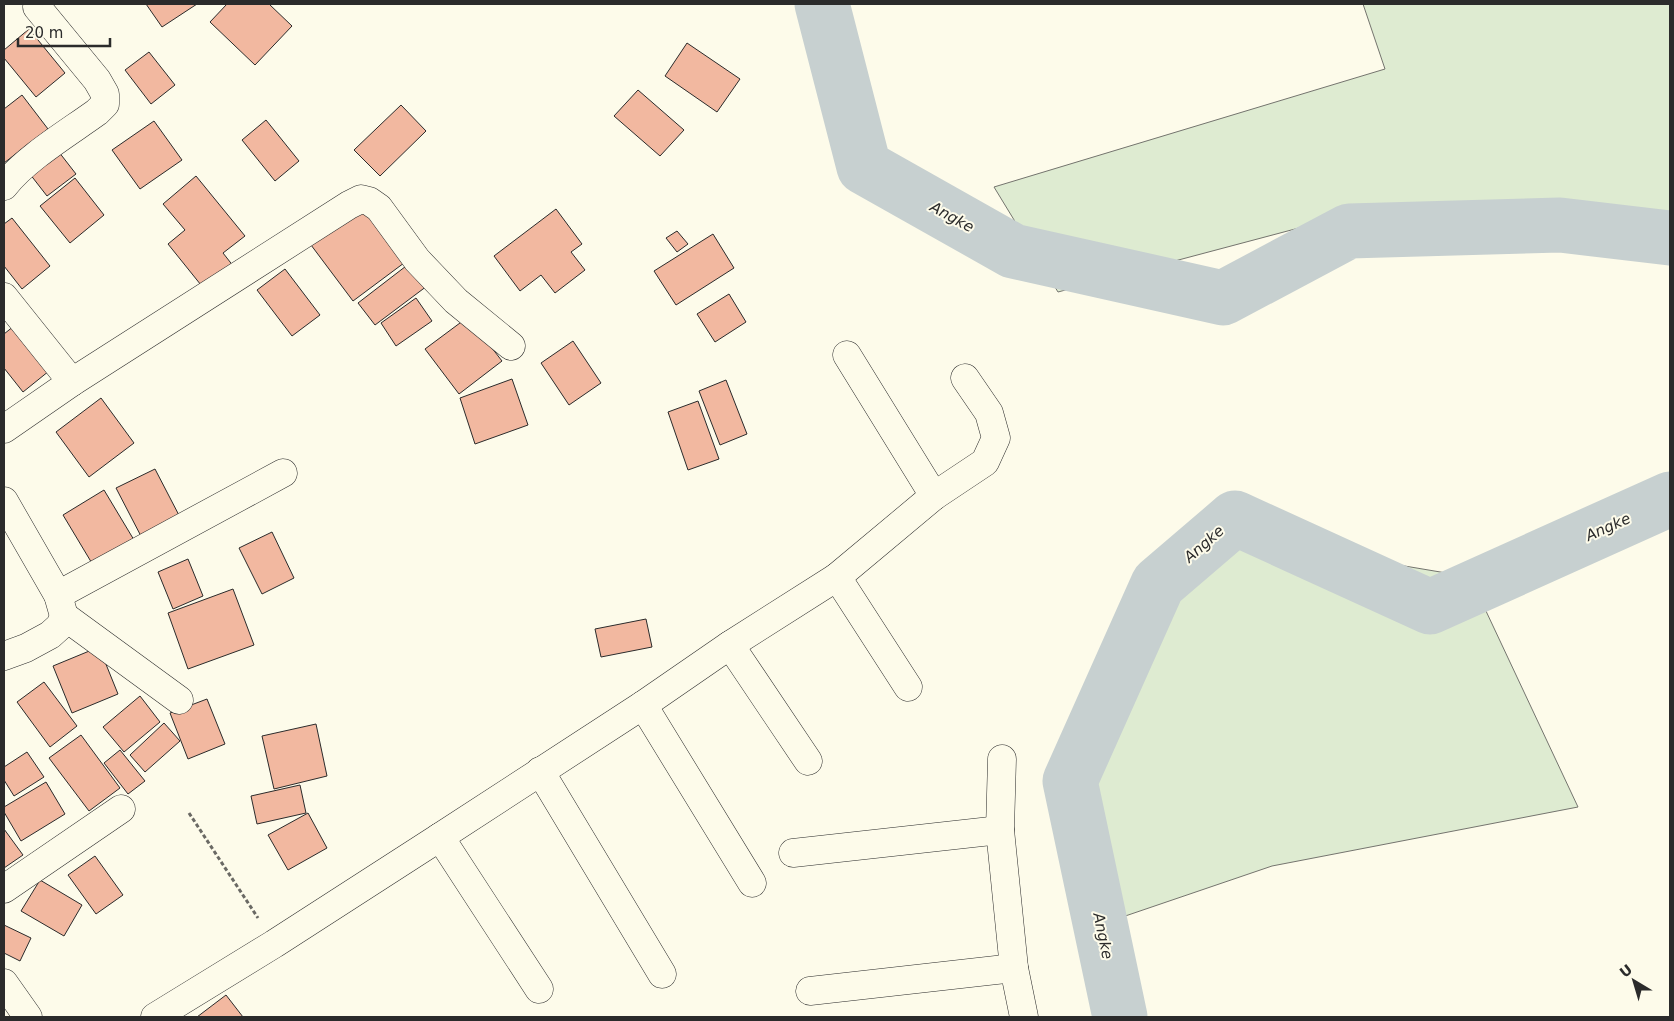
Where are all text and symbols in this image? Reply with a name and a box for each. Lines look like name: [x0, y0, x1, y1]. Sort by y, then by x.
scale bar: [18, 15, 110, 47]
text: 20 m: [25, 24, 63, 42]
water label: Angke: [926, 197, 977, 236]
water label: Angke: [1582, 509, 1633, 545]
water label: Angke: [1180, 522, 1228, 567]
water label: Angke: [1089, 910, 1117, 961]
north arrow: [1609, 956, 1659, 1006]
text: U: [1617, 961, 1635, 981]

